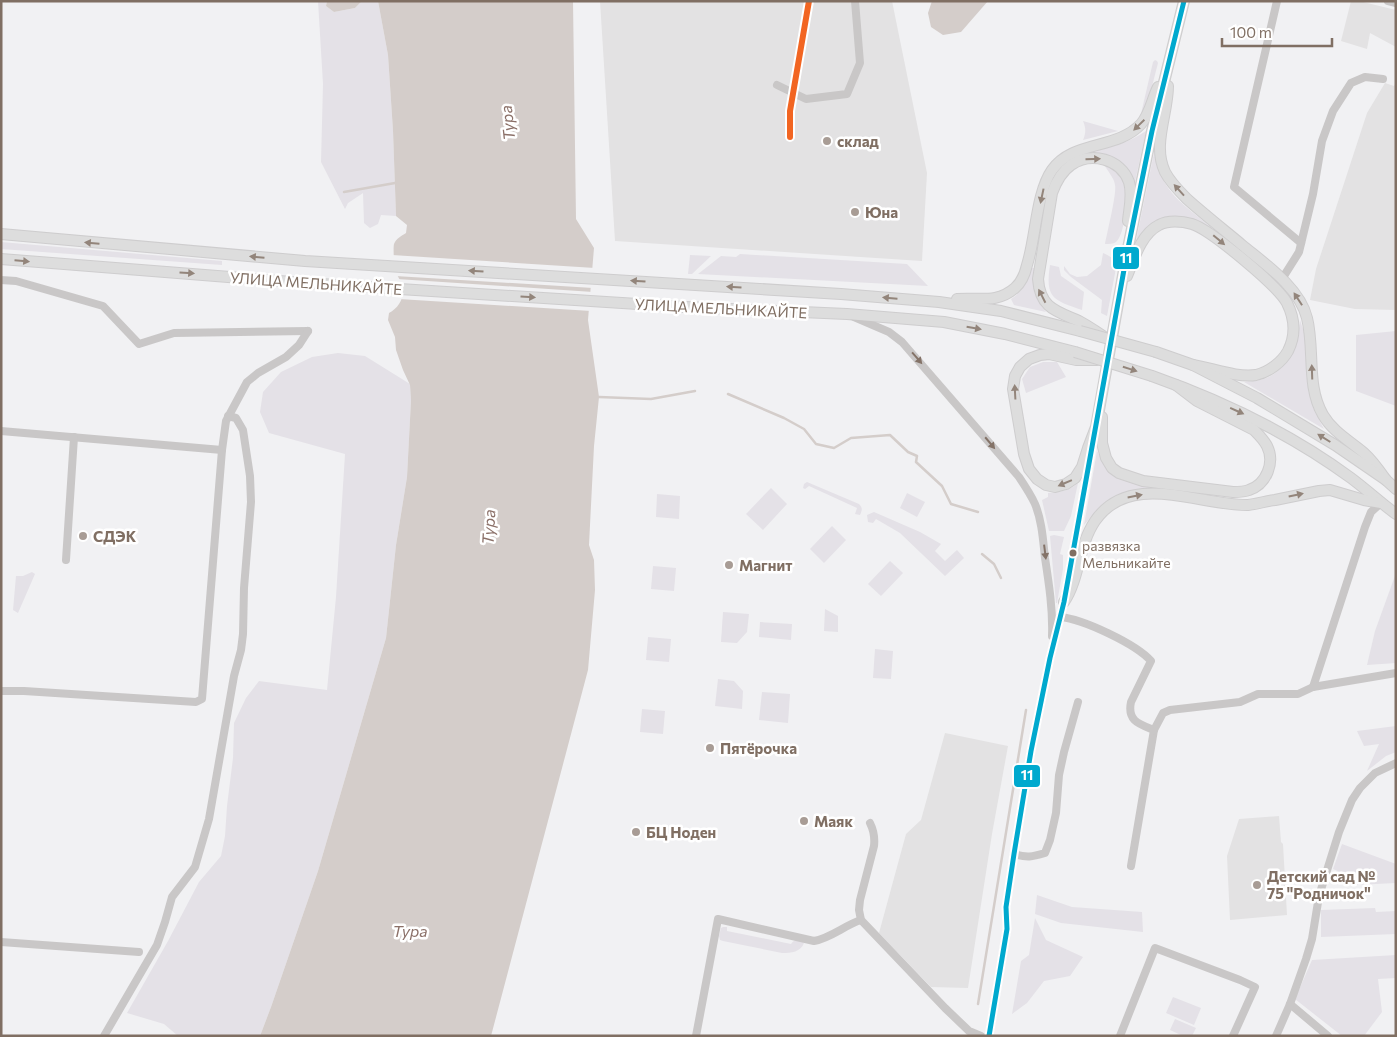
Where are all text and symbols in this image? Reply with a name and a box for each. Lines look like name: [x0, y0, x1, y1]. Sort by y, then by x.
scale bar: [1222, 15, 1332, 47]
text: 100 m: [1230, 23, 1272, 41]
water label: Тура: [496, 105, 518, 141]
one-way arrow: [1134, 119, 1146, 131]
place label: склад: [837, 132, 880, 150]
marker: склад: [821, 135, 833, 147]
one-way arrow: [1085, 155, 1101, 163]
one-way arrow: [1173, 184, 1184, 197]
one-way arrow: [1037, 189, 1045, 205]
place label: Юна: [865, 203, 898, 221]
marker: Юна: [849, 206, 861, 218]
one-way arrow: [1212, 235, 1225, 246]
one-way arrow: [84, 239, 100, 247]
line badge: 11: [1112, 246, 1140, 270]
text: 11: [1120, 249, 1132, 266]
one-way arrow: [248, 252, 264, 260]
one-way arrow: [14, 257, 30, 265]
one-way arrow: [467, 267, 483, 275]
street label: УЛИЦА МЕЛЬНИКАЙТЕ: [229, 268, 403, 298]
one-way arrow: [180, 269, 196, 277]
one-way arrow: [629, 277, 645, 285]
one-way arrow: [726, 283, 742, 291]
one-way arrow: [1038, 288, 1046, 303]
one-way arrow: [520, 293, 536, 301]
one-way arrow: [882, 293, 898, 301]
one-way arrow: [1293, 293, 1303, 306]
street label: УЛИЦА МЕЛЬНИКАЙТЕ: [634, 294, 808, 322]
one-way arrow: [967, 324, 983, 332]
one-way arrow: [911, 351, 922, 364]
one-way arrow: [1308, 364, 1316, 380]
one-way arrow: [1123, 366, 1138, 373]
one-way arrow: [1010, 383, 1018, 399]
one-way arrow: [1230, 407, 1244, 415]
one-way arrow: [1318, 434, 1331, 443]
one-way arrow: [984, 437, 995, 449]
one-way arrow: [1058, 479, 1072, 487]
one-way arrow: [1127, 491, 1143, 499]
one-way arrow: [1288, 491, 1304, 499]
water label: Тура: [478, 509, 498, 545]
place label: СДЭК: [93, 527, 137, 545]
marker: СДЭК: [77, 530, 89, 542]
place label: развязка Мельникайте: [1082, 537, 1171, 571]
one-way arrow: [1041, 544, 1049, 560]
marker: развязка Мельникайте: [1068, 548, 1078, 558]
place label: Магнит: [739, 556, 792, 574]
marker: Магнит: [723, 559, 735, 571]
place label: Пятёрочка: [720, 739, 797, 757]
marker: Пятёрочка: [704, 742, 716, 754]
line badge: 11: [1013, 764, 1041, 788]
text: 11: [1021, 766, 1033, 783]
place label: Маяк: [814, 812, 853, 830]
marker: Маяк: [798, 815, 810, 827]
place label: БЦ Ноден: [646, 823, 716, 841]
marker: БЦ Ноден: [630, 826, 642, 838]
place label: Детский сад № 75 "Родничок": [1267, 867, 1376, 902]
marker: Детский сад № 75 "Родничок": [1251, 879, 1263, 891]
water label: Тура: [392, 921, 428, 940]

